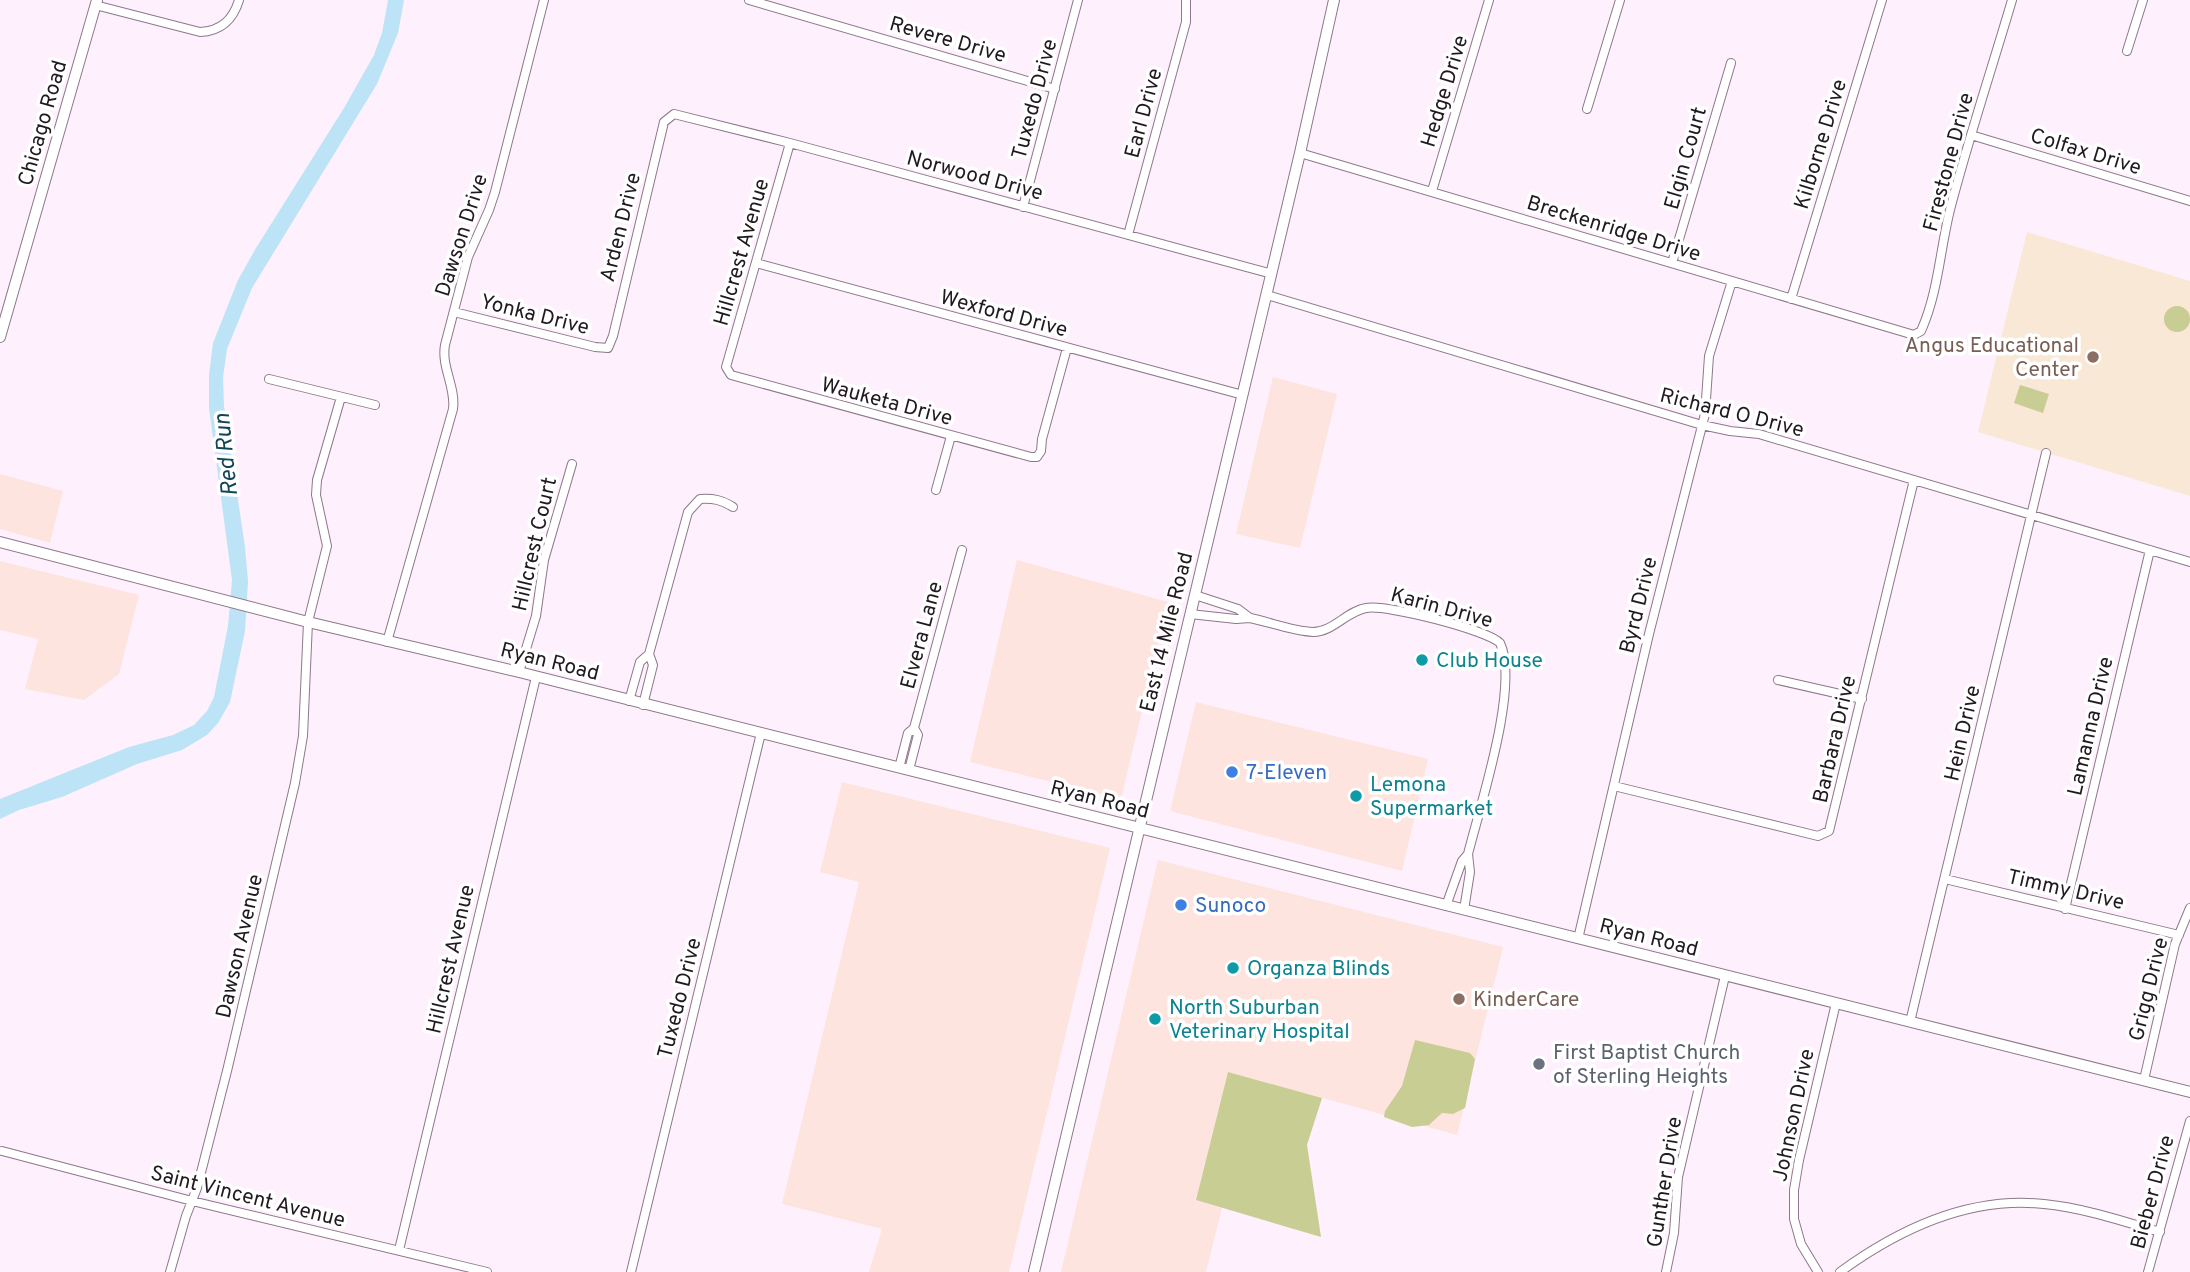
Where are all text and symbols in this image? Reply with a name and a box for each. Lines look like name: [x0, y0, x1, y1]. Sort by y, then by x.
street label: Revere Drive: [886, 11, 1009, 70]
street label: Hedge Drive: [1416, 32, 1475, 151]
street label: Tuxedo Drive: [1006, 36, 1064, 163]
street label: Chicago Road: [13, 58, 74, 189]
street label: Earl Drive: [1119, 65, 1169, 161]
street label: Kilborne Drive: [1789, 76, 1854, 213]
street label: Firestone Drive: [1918, 90, 1981, 235]
street label: Elgin Court: [1659, 104, 1714, 213]
street label: Colfax Drive: [2027, 123, 2144, 182]
street label: Norwood Drive: [903, 145, 1046, 208]
street label: Arden Drive: [595, 170, 648, 285]
street label: Dawson Drive: [430, 171, 495, 300]
street label: Hillcrest Avenue: [708, 176, 776, 329]
street label: Breckenridge Drive: [1523, 190, 1704, 269]
street label: Wexford Drive: [937, 284, 1070, 344]
street label: Yonka Drive: [477, 289, 592, 342]
place label: Angus Educational Center: [1905, 333, 2079, 384]
marker: Angus Educational Center: [2085, 349, 2101, 365]
street label: Wauketa Drive: [818, 372, 955, 433]
street label: Richard O Drive: [1657, 383, 1806, 444]
water label: Red Run: [209, 411, 246, 498]
street label: Hillcrest Court: [507, 475, 564, 614]
street label: East 14 Mile Road: [1135, 550, 1200, 715]
street label: Byrd Drive: [1614, 554, 1664, 656]
street label: Elvera Lane: [895, 579, 950, 692]
street label: Karin Drive: [1388, 582, 1496, 635]
street label: Ryan Road: [497, 637, 602, 688]
place label: Club House: [1436, 648, 1543, 675]
marker: Club House: [1414, 652, 1430, 668]
street label: Lamanna Drive: [2062, 654, 2121, 799]
street label: Barbara Drive: [1808, 673, 1863, 806]
street label: Hein Drive: [1939, 683, 1988, 784]
place label: 7-Eleven: [1246, 760, 1327, 787]
marker: 7-Eleven: [1224, 764, 1240, 780]
place label: Lemona Supermarket: [1370, 772, 1493, 823]
street label: Ryan Road: [1047, 775, 1152, 826]
marker: Lemona Supermarket: [1348, 788, 1364, 804]
street label: Timmy Drive: [2005, 864, 2127, 917]
street label: Dawson Avenue: [211, 872, 270, 1021]
street label: Hillcrest Avenue: [421, 882, 482, 1037]
place label: Sunoco: [1195, 893, 1266, 920]
marker: Sunoco: [1173, 897, 1189, 913]
street label: Ryan Road: [1596, 913, 1701, 964]
street label: Tuxedo Drive: [652, 935, 708, 1062]
street label: Grigg Drive: [2124, 935, 2175, 1044]
place label: Organza Blinds: [1247, 956, 1390, 983]
marker: Organza Blinds: [1225, 960, 1241, 976]
place label: KinderCare: [1473, 987, 1579, 1014]
marker: KinderCare: [1451, 991, 1467, 1007]
place label: North Suburban Veterinary Hospital: [1169, 995, 1350, 1046]
marker: North Suburban Veterinary Hospital: [1147, 1011, 1163, 1027]
place label: First Baptist Church of Sterling Heights: [1553, 1040, 1740, 1091]
street label: Johnson Drive: [1767, 1047, 1822, 1184]
marker: First Baptist Church of Sterling Heights: [1531, 1056, 1547, 1072]
street label: Gunther Drive: [1642, 1115, 1689, 1250]
street label: Bieber Drive: [2125, 1132, 2182, 1252]
street label: Saint Vincent Avenue: [148, 1160, 348, 1235]

